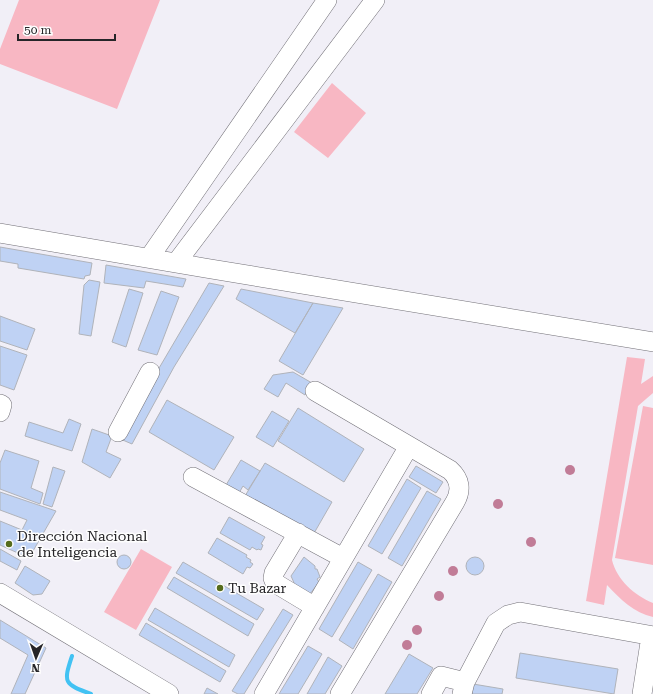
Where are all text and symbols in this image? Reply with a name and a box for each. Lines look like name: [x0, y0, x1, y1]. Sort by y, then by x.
scale bar: [18, 16, 115, 42]
text: 50 m: [24, 23, 51, 37]
place label: Dirección Nacional de Inteligencia: [17, 528, 148, 560]
marker: Dirección Nacional de Inteligencia: [4, 539, 14, 549]
place label: Tu Bazar: [228, 580, 287, 596]
marker: Tu Bazar: [215, 583, 225, 593]
north arrow: [16, 638, 56, 678]
text: N: [31, 661, 40, 674]

